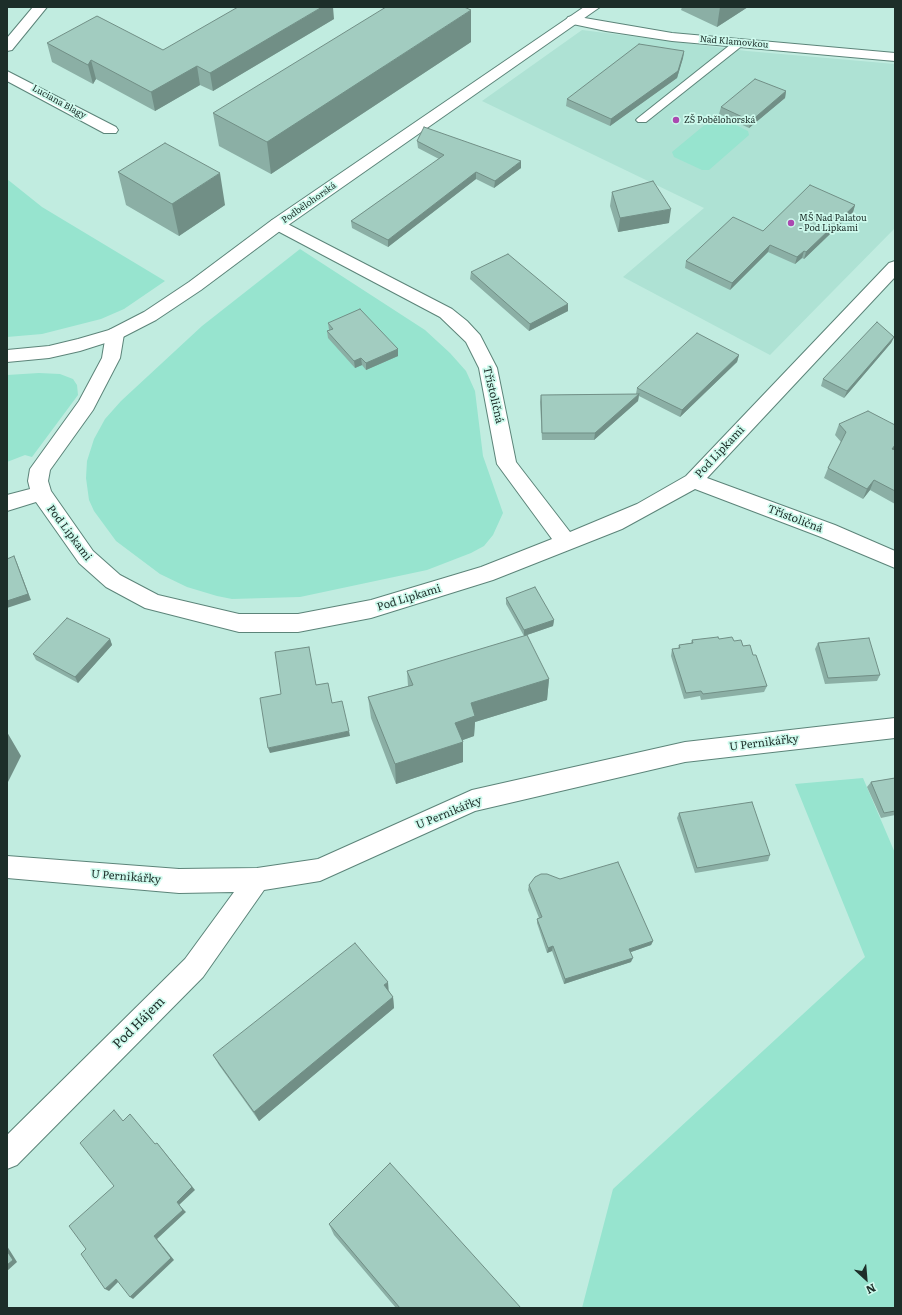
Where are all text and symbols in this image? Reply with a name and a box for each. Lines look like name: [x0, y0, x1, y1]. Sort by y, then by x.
street label: Nad Klamovkou: [699, 34, 769, 50]
street label: Luciana Blagy: [30, 83, 88, 121]
marker: ZŠ Pobělohorská: [671, 115, 681, 125]
place label: ZŠ Pobělohorská: [684, 115, 755, 125]
street label: Podbělohorská: [280, 180, 338, 226]
place label: MŠ Nad Palatou - Pod Lipkami: [799, 213, 867, 234]
marker: MŠ Nad Palatou - Pod Lipkami: [786, 218, 796, 228]
street label: Třístoličná: [480, 365, 506, 425]
street label: Pod Lipkami: [693, 423, 747, 481]
street label: Třístoličná: [765, 502, 825, 536]
street label: Pod Lipkami: [44, 503, 94, 563]
street label: Pod Lipkami: [375, 582, 443, 614]
street label: U Pernikářky: [728, 732, 800, 754]
street label: U Pernikářky: [414, 794, 484, 832]
street label: U Pernikářky: [91, 867, 161, 887]
street label: Pod Hájem: [110, 994, 168, 1052]
north arrow: [846, 1259, 886, 1299]
text: N: [864, 1281, 879, 1299]

